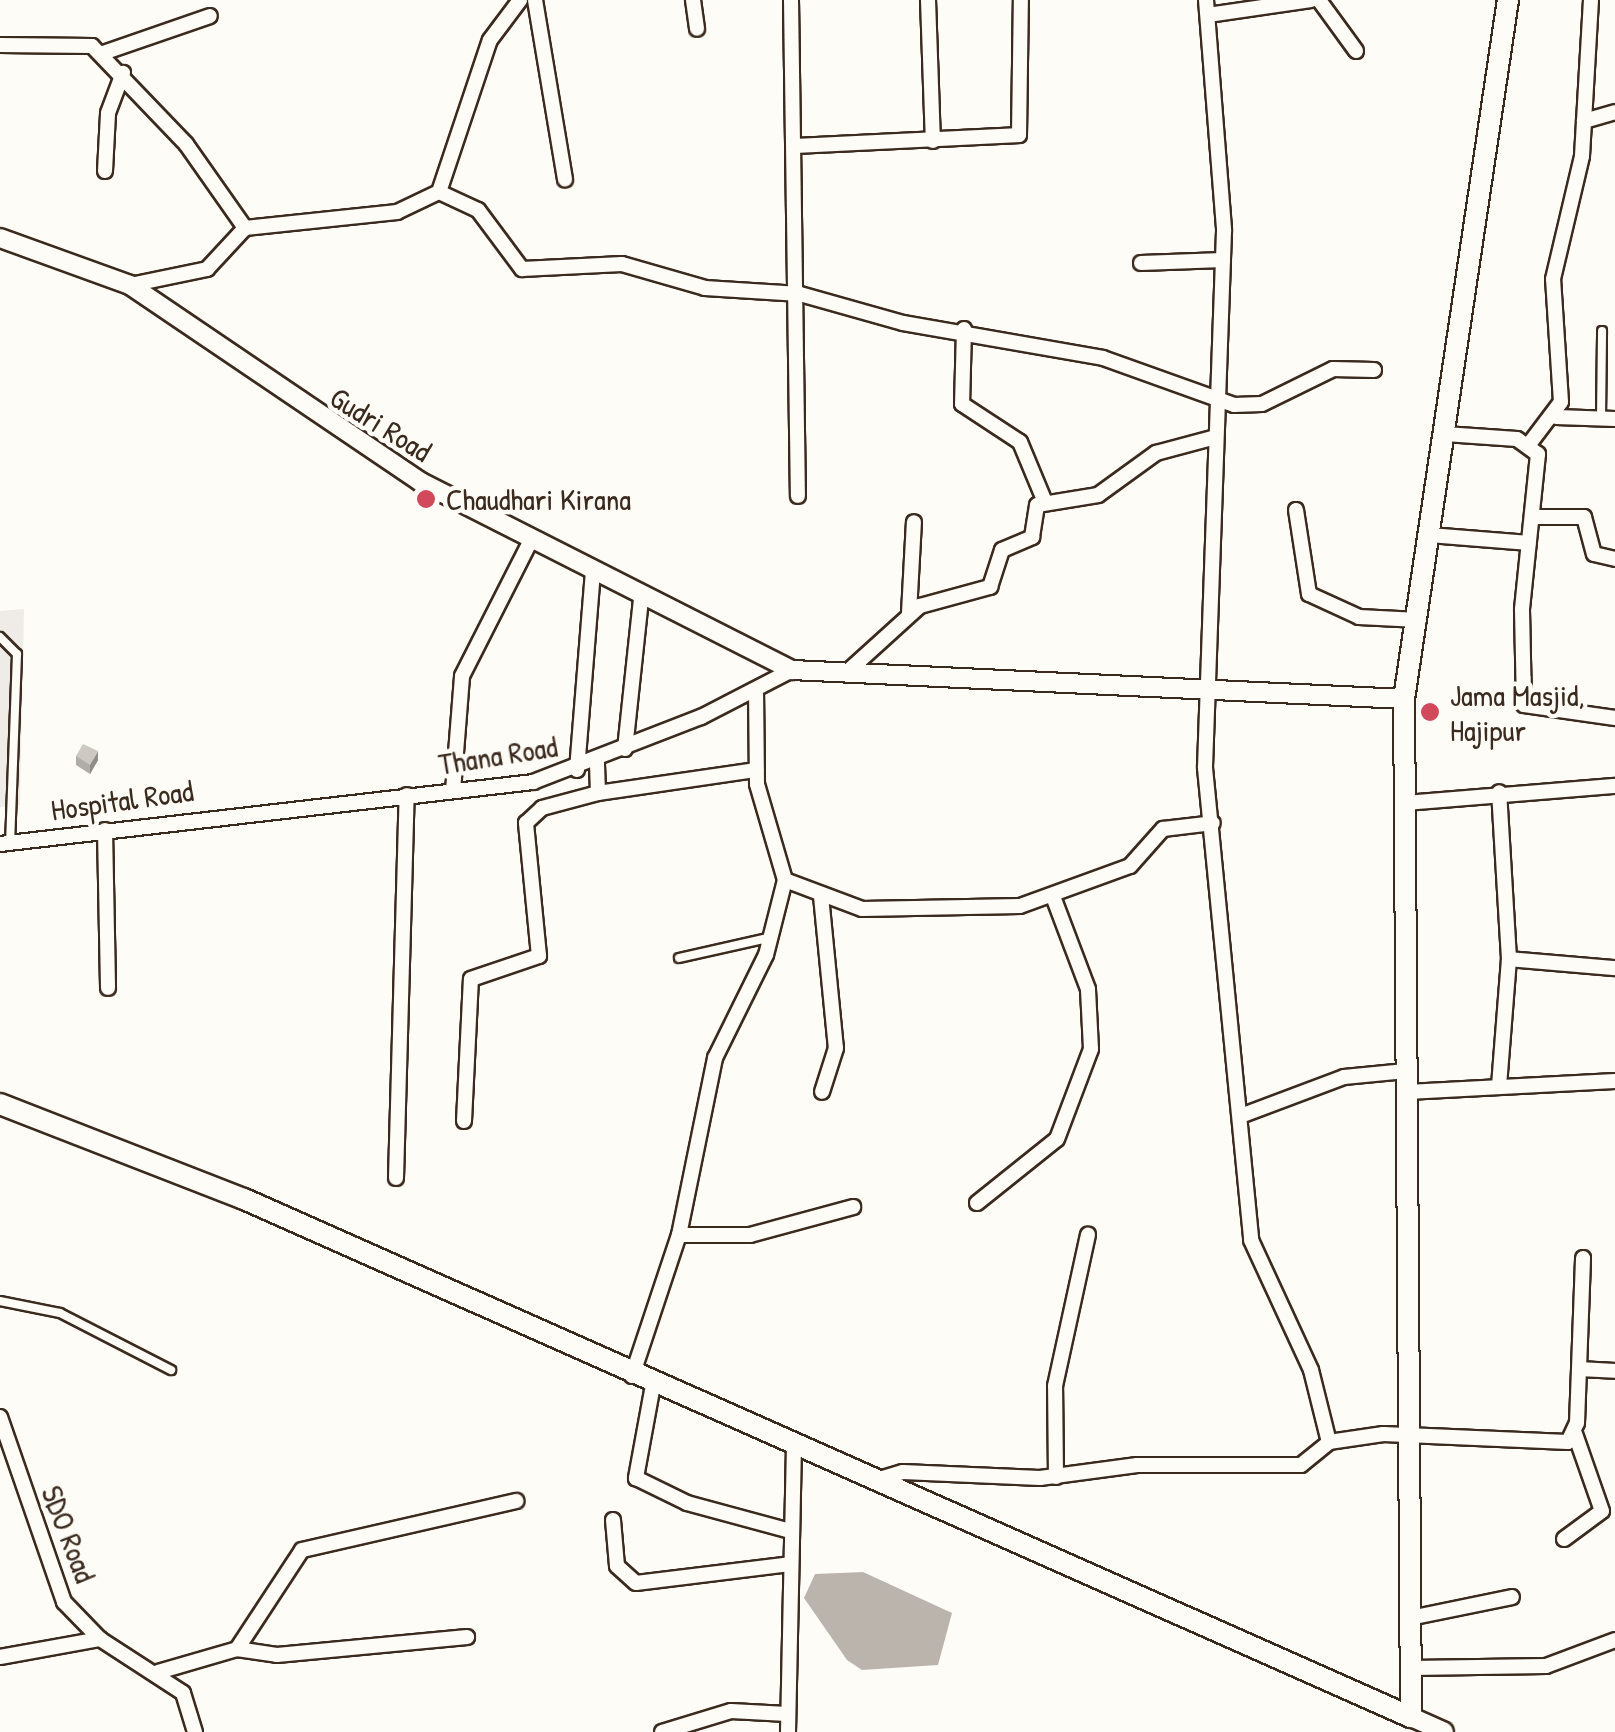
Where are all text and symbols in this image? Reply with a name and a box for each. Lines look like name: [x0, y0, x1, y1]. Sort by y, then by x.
street label: Gudri Road: [324, 379, 438, 469]
place label: Chaudhari Kirana: [446, 481, 631, 517]
marker: Chaudhari Kirana: [415, 488, 437, 510]
place label: Jama Masjid, Hajipur: [1450, 677, 1585, 748]
marker: Jama Masjid, Hajipur: [1419, 701, 1441, 723]
street label: Thana Road: [436, 728, 560, 782]
street label: Hospital Road: [49, 772, 195, 828]
street label: SDO Road: [34, 1481, 104, 1587]

